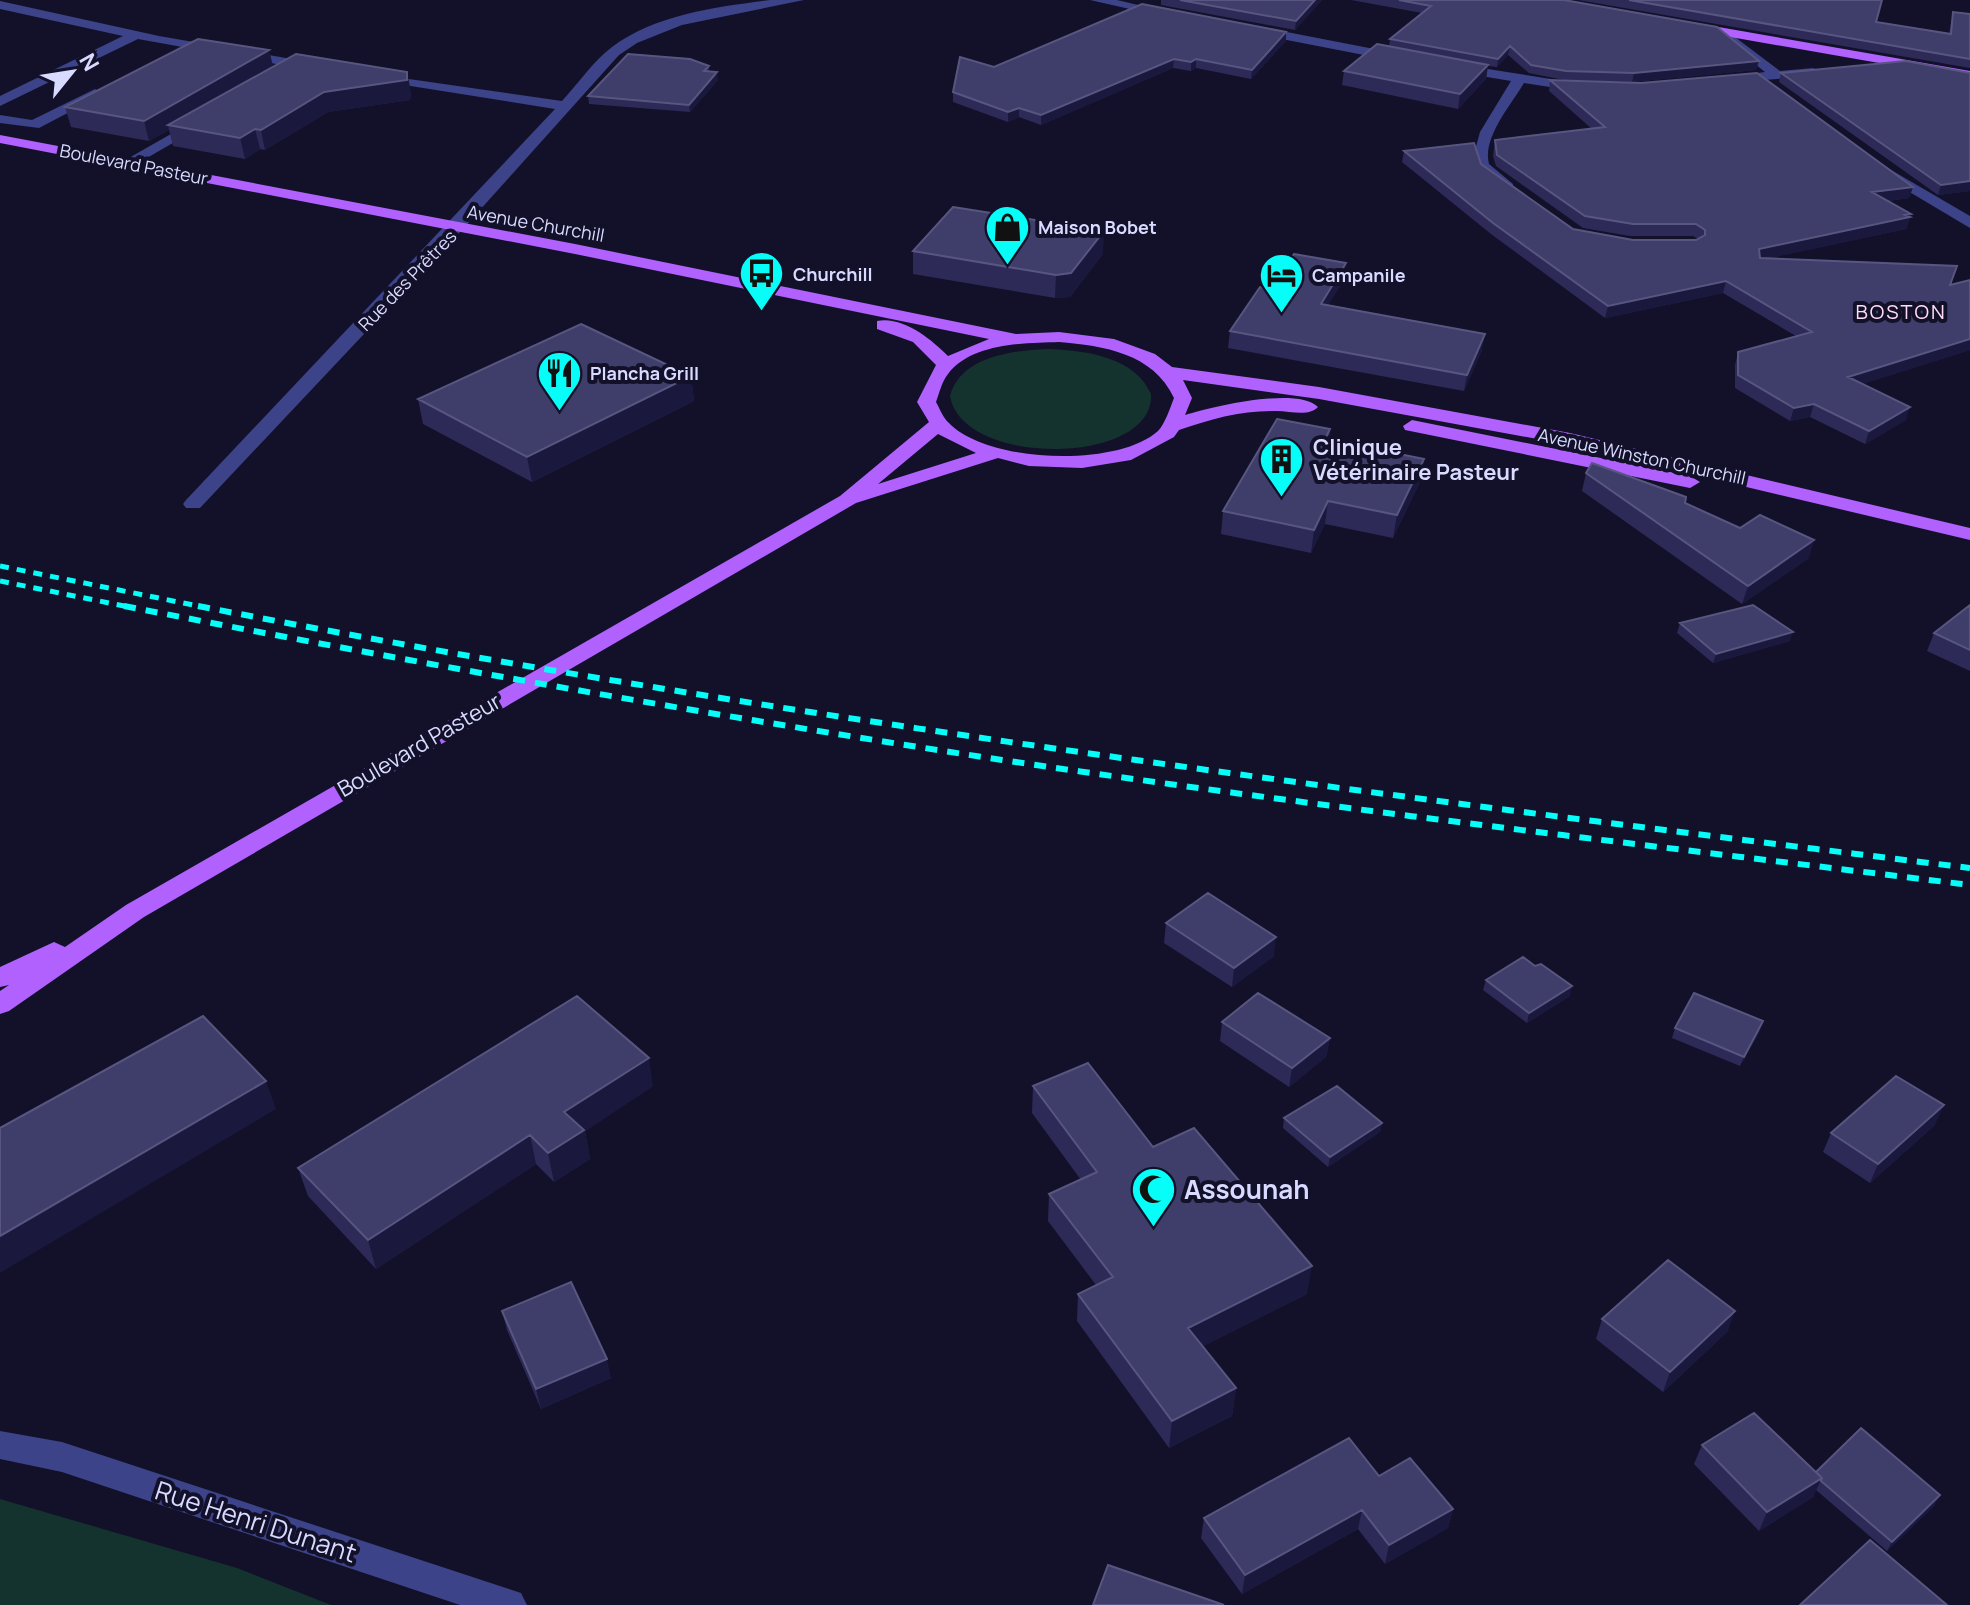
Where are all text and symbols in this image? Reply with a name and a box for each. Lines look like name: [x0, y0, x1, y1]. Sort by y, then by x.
north arrow: [32, 32, 112, 112]
text: N: [72, 48, 106, 76]
street label: Boulevard Pasteur: [58, 138, 211, 190]
street label: Avenue Churchill: [465, 199, 607, 247]
shop icon: Maison Bobet: [983, 203, 1031, 266]
place label: Maison Bobet: [1038, 215, 1157, 239]
street label: Rue des Prêtres: [353, 224, 461, 336]
bus stop icon: Churchill: [738, 250, 786, 313]
hotel icon: Campanile: [1257, 251, 1305, 314]
place label: Churchill: [793, 262, 873, 286]
place label: Campanile: [1312, 263, 1406, 287]
district label: BOSTON: [1855, 298, 1947, 325]
restaurant icon: Plancha Grill: [535, 349, 583, 412]
place label: Plancha Grill: [590, 361, 699, 385]
street label: Avenue Winston Churchill: [1536, 422, 1748, 490]
place label: Clinique Vétérinaire Pasteur: [1313, 432, 1519, 487]
building icon: Clinique Vétérinaire Pasteur: [1258, 436, 1306, 499]
street label: Boulevard Pasteur: [332, 686, 506, 804]
mosque icon: Assounah: [1129, 1165, 1177, 1228]
place label: Assounah: [1184, 1171, 1309, 1207]
street label: Rue Henri Dunant: [151, 1471, 361, 1571]

